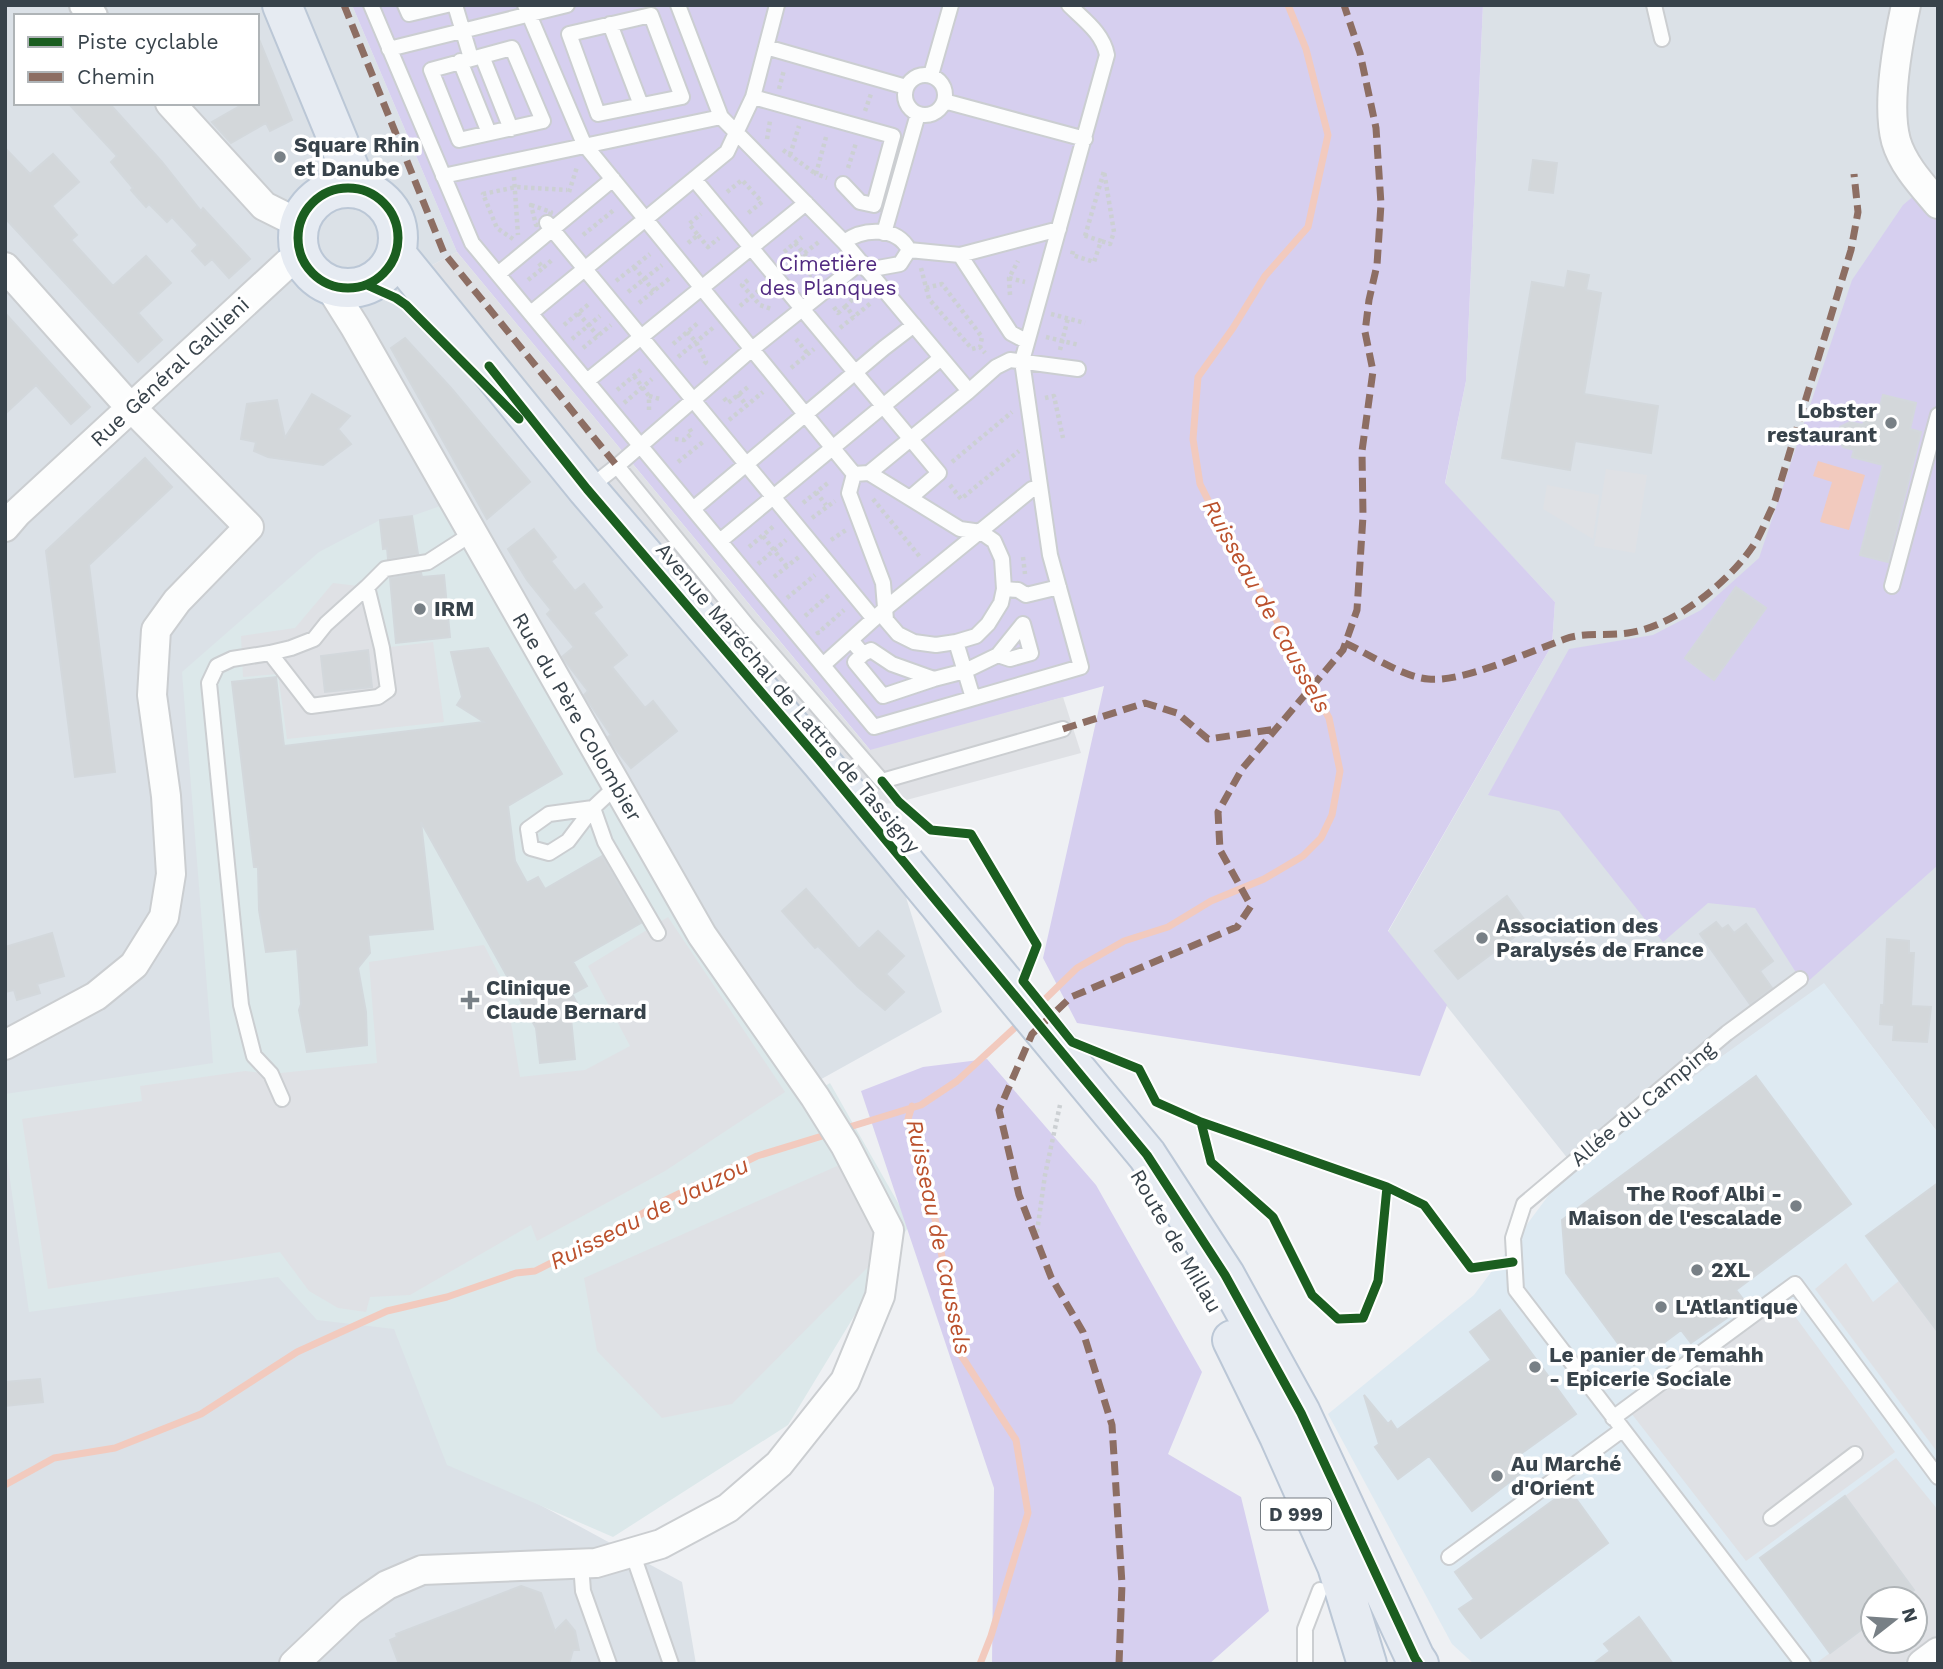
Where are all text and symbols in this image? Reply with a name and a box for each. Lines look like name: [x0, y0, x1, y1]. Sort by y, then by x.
legend: [14, 14, 259, 105]
text: Piste cyclable: [77, 29, 219, 54]
text: Chemin: [77, 64, 155, 89]
place label: Square Rhin et Danube: [294, 132, 420, 181]
marker: Square Rhin et Danube: [272, 149, 288, 165]
park label: Cimetière des Planques: [760, 251, 896, 300]
street label: Rue Général Gallieni: [85, 292, 254, 452]
place label: Lobster restaurant: [1767, 398, 1877, 447]
marker: Lobster restaurant: [1883, 415, 1899, 431]
water label: Ruisseau de Caussels: [1197, 495, 1337, 718]
street label: Avenue Maréchal de Lattre de Tassigny: [651, 537, 926, 858]
place label: IRM: [434, 596, 474, 621]
marker: IRM: [412, 601, 428, 617]
street label: Rue du Père Colombier: [507, 608, 648, 826]
place label: Association des Paralysés de France: [1496, 913, 1704, 962]
marker: Association des Paralysés de France: [1474, 930, 1490, 946]
place label: Clinique Claude Bernard: [486, 975, 647, 1024]
marker: Clinique Claude Bernard: [460, 990, 480, 1010]
street label: Allée du Camping: [1565, 1035, 1721, 1171]
water label: Ruisseau de Caussels: [900, 1117, 977, 1357]
water label: Ruisseau de Jauzou: [545, 1151, 753, 1275]
street label: Route de Millau: [1125, 1165, 1227, 1317]
place label: The Roof Albi - Maison de l'escalade: [1568, 1181, 1782, 1230]
marker: The Roof Albi - Maison de l'escalade: [1788, 1198, 1804, 1214]
place label: 2XL: [1711, 1257, 1750, 1282]
marker: 2XL: [1689, 1262, 1705, 1278]
place label: L'Atlantique: [1675, 1294, 1798, 1319]
marker: L'Atlantique: [1653, 1299, 1669, 1315]
place label: Le panier de Temahh - Epicerie Sociale: [1549, 1342, 1764, 1391]
marker: Le panier de Temahh - Epicerie Sociale: [1527, 1359, 1543, 1375]
place label: Au Marché d'Orient: [1511, 1451, 1621, 1500]
marker: Au Marché d'Orient: [1489, 1468, 1505, 1484]
road number: D 999: [1261, 1498, 1331, 1530]
north arrow: [1859, 1585, 1929, 1655]
text: N: [1897, 1605, 1923, 1625]

